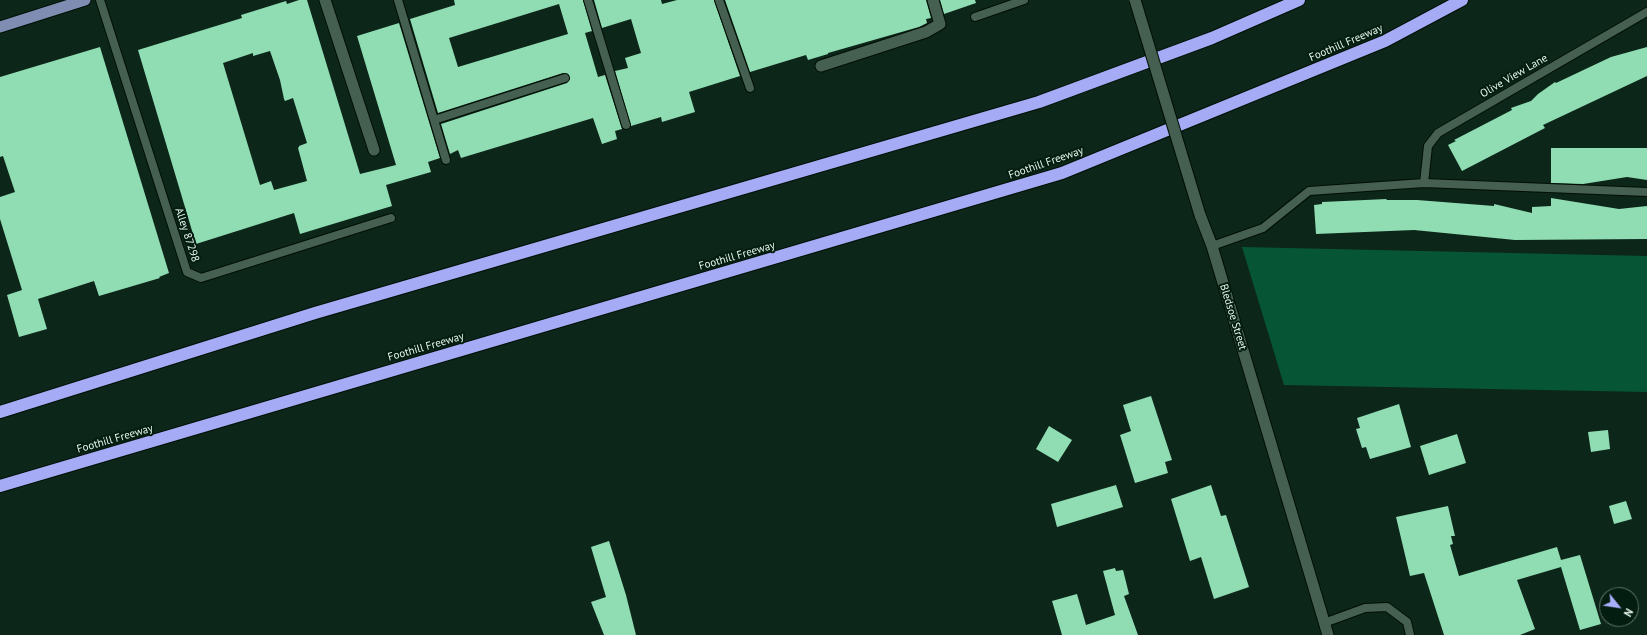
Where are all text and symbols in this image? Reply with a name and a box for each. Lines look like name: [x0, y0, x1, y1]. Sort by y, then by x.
street label: Foothill Freeway: [1307, 22, 1385, 64]
street label: Olive View Lane: [1478, 51, 1550, 101]
street label: Foothill Freeway: [1007, 144, 1085, 182]
street label: Alley 87298: [172, 206, 202, 264]
street label: Foothill Freeway: [697, 239, 777, 273]
street label: Bledsoe Street: [1217, 282, 1249, 352]
street label: Foothill Freeway: [386, 330, 466, 364]
street label: Foothill Freeway: [75, 422, 155, 456]
north arrow: [1599, 587, 1639, 627]
text: N: [1621, 606, 1636, 619]

